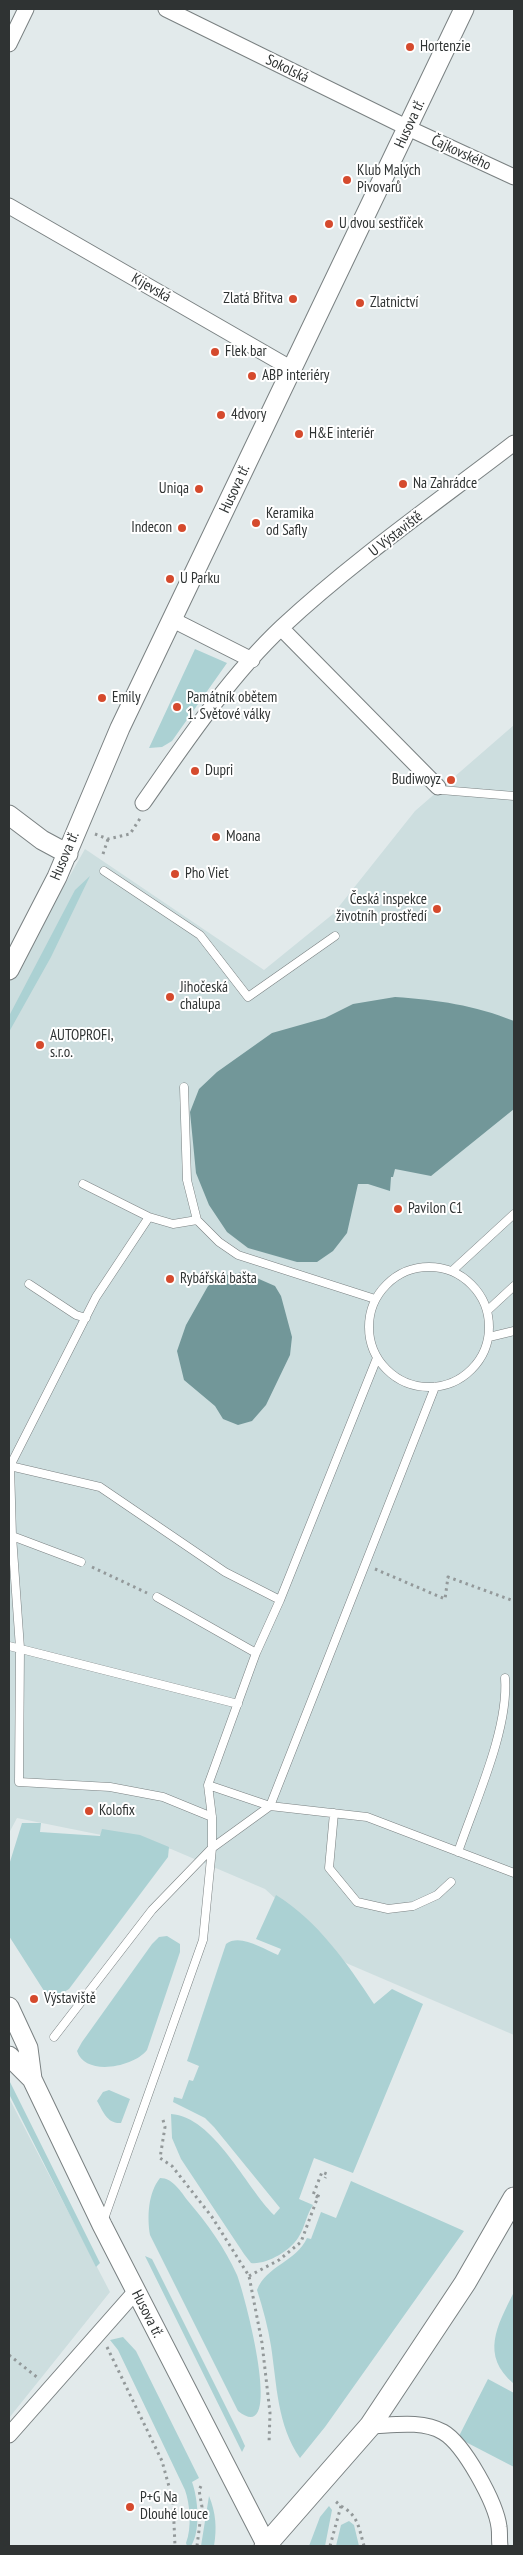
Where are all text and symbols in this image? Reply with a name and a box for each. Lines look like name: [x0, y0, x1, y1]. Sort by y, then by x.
place label: Hortenzie: [420, 38, 471, 56]
marker: Hortenzie: [404, 41, 416, 53]
street label: Sokolská: [263, 51, 311, 87]
street label: Husova tř.: [391, 97, 429, 151]
street label: Čajkovského: [428, 131, 494, 175]
place label: Klub Malých Pivovarů: [357, 162, 421, 197]
marker: Klub Malých Pivovarů: [341, 174, 353, 186]
place label: U dvou sestřiček: [339, 215, 423, 233]
marker: U dvou sestřiček: [323, 218, 335, 230]
street label: Kijevská: [128, 270, 174, 306]
place label: Zlatá Břitva: [223, 290, 283, 308]
marker: Zlatá Břitva: [287, 293, 299, 305]
place label: Zlatnictví: [370, 294, 418, 312]
marker: Zlatnictví: [354, 297, 366, 309]
place label: Flek bar: [225, 343, 267, 361]
marker: Flek bar: [209, 346, 221, 358]
place label: ABP interiéry: [262, 367, 329, 385]
marker: ABP interiéry: [246, 370, 258, 382]
place label: 4dvory: [231, 406, 266, 424]
marker: 4dvory: [215, 409, 227, 421]
place label: H&E interiér: [309, 425, 374, 443]
marker: H&E interiér: [293, 428, 305, 440]
street label: Husova tř.: [216, 462, 254, 516]
place label: Na Zahrádce: [413, 475, 477, 493]
marker: Na Zahrádce: [397, 478, 409, 490]
place label: Uniqa: [159, 480, 189, 498]
marker: Uniqa: [193, 483, 205, 495]
place label: Keramika od Safly: [266, 505, 314, 540]
street label: U Výstaviště: [366, 508, 426, 560]
marker: Keramika od Safly: [250, 517, 262, 529]
place label: Indecon: [131, 519, 172, 537]
marker: Indecon: [176, 522, 188, 534]
place label: U Parku: [180, 570, 220, 588]
marker: U Parku: [164, 573, 176, 585]
place label: Emily: [112, 689, 141, 707]
place label: Památník obětem 1. Světové války: [187, 689, 277, 724]
marker: Emily: [96, 692, 108, 704]
marker: Památník obětem 1. Světové války: [171, 701, 183, 713]
place label: Dupri: [205, 762, 233, 780]
marker: Dupri: [189, 765, 201, 777]
place label: Budiwoyz: [392, 771, 441, 789]
marker: Budiwoyz: [445, 774, 457, 786]
place label: Moana: [226, 828, 261, 846]
street label: Husova tř.: [47, 829, 83, 883]
marker: Moana: [210, 831, 222, 843]
place label: Pho Viet: [185, 865, 229, 883]
marker: Pho Viet: [169, 868, 181, 880]
place label: Česká inspekce životníh prostředí: [336, 891, 427, 926]
marker: Česká inspekce životníh prostředí: [431, 903, 443, 915]
place label: Jihočeská chalupa: [180, 979, 228, 1014]
marker: Jihočeská chalupa: [164, 991, 176, 1003]
place label: AUTOPROFI, s.r.o.: [50, 1027, 114, 1062]
marker: AUTOPROFI, s.r.o.: [34, 1039, 46, 1051]
place label: Pavilon C1: [408, 1200, 463, 1218]
marker: Pavilon C1: [392, 1203, 404, 1215]
place label: Rybářská bašta: [180, 1270, 257, 1288]
marker: Rybářská bašta: [164, 1273, 176, 1285]
place label: Kolofix: [99, 1802, 135, 1820]
marker: Kolofix: [83, 1805, 95, 1817]
place label: Výstaviště: [44, 1990, 96, 2008]
marker: Výstaviště: [28, 1993, 40, 2005]
street label: Husova tř.: [127, 2287, 167, 2341]
place label: P+G Na Dlouhé louce: [140, 2489, 208, 2524]
marker: P+G Na Dlouhé louce: [124, 2501, 136, 2513]

